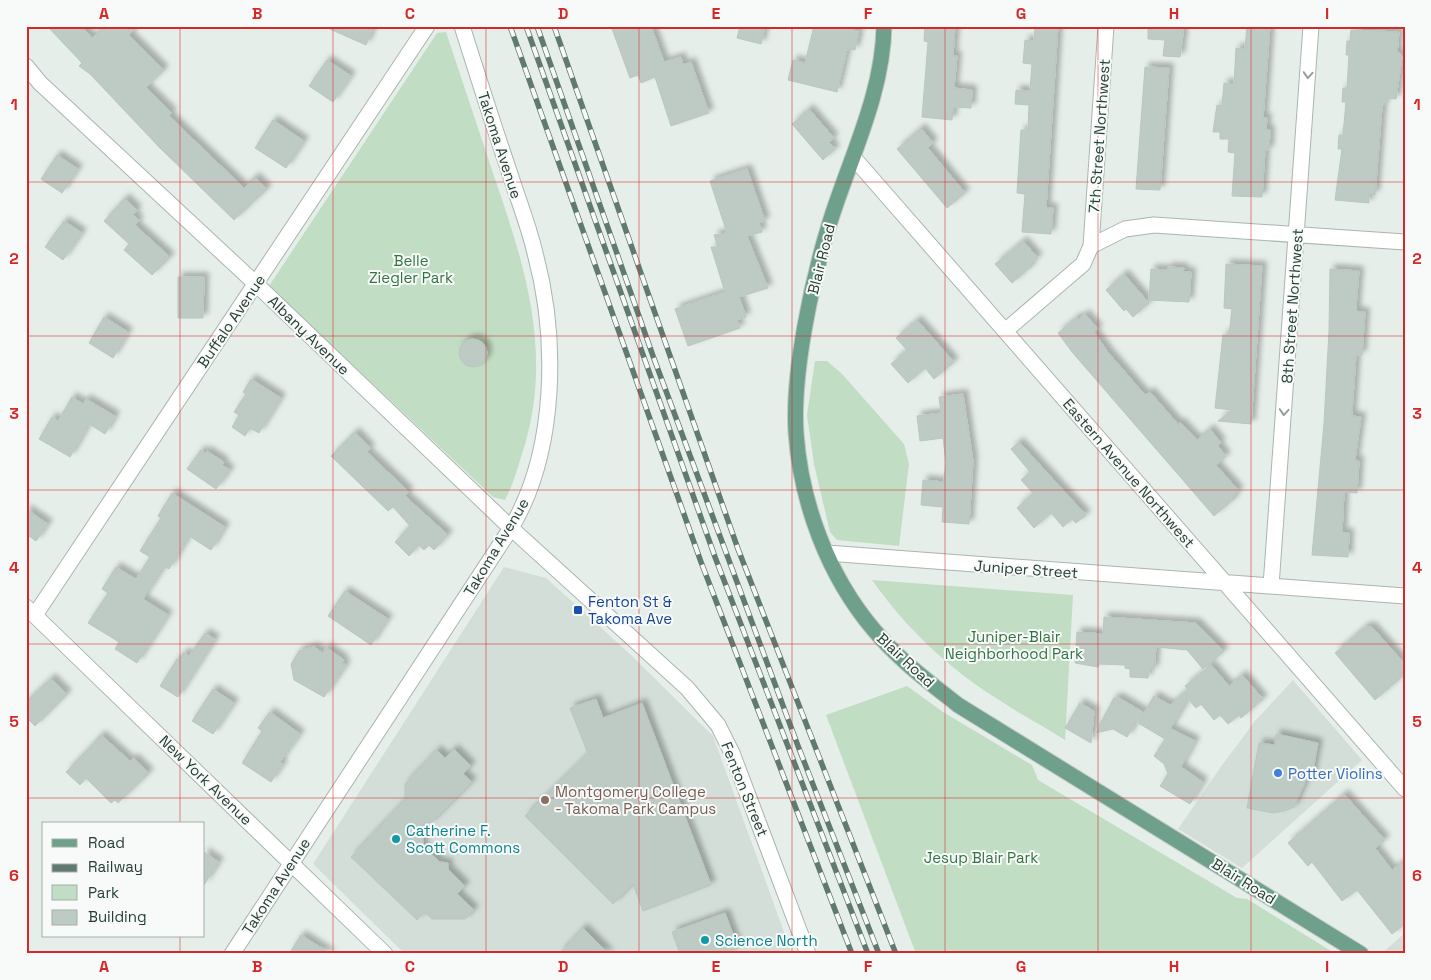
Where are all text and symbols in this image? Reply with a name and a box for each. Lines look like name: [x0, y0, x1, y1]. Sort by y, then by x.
text: A: [99, 3, 109, 24]
text: B: [252, 3, 262, 24]
text: C: [405, 3, 415, 24]
text: D: [558, 3, 568, 24]
text: E: [712, 3, 721, 24]
text: F: [864, 3, 873, 24]
text: G: [1016, 3, 1026, 24]
text: H: [1169, 3, 1179, 24]
text: I: [1325, 3, 1329, 24]
street label: 7th Street Northwest: [1084, 58, 1114, 214]
one-way arrow: [1302, 71, 1313, 79]
street label: Takoma Avenue: [474, 89, 526, 201]
text: 1: [10, 94, 18, 115]
text: 1: [1413, 94, 1421, 115]
street label: Blair Road: [803, 222, 839, 296]
street label: 8th Street Northwest: [1277, 228, 1307, 384]
text: 2: [9, 248, 19, 269]
text: 2: [1412, 248, 1422, 269]
park label: Belle Ziegler Park: [369, 251, 453, 287]
street label: Buffalo Avenue: [193, 271, 269, 371]
street label: Albany Avenue: [264, 291, 354, 379]
street label: Eastern Avenue Northwest: [1059, 394, 1199, 552]
text: 3: [9, 403, 19, 424]
text: 3: [1412, 403, 1422, 424]
one-way arrow: [1279, 408, 1290, 416]
street label: Takoma Avenue: [459, 494, 533, 600]
street label: Juniper Street: [973, 556, 1079, 582]
text: 4: [9, 557, 19, 578]
text: 4: [1412, 557, 1422, 578]
place label: Fenton St & Takoma Ave: [588, 592, 672, 628]
marker: Fenton St & Takoma Ave: [572, 604, 584, 616]
park label: Juniper-Blair Neighborhood Park: [945, 627, 1083, 663]
street label: Blair Road: [873, 628, 939, 692]
text: 5: [9, 711, 19, 732]
text: 5: [1412, 711, 1422, 732]
street label: New York Avenue: [156, 731, 257, 829]
street label: Fenton Street: [717, 739, 773, 839]
place label: Potter Violins: [1288, 764, 1383, 783]
marker: Potter Violins: [1272, 767, 1284, 779]
place label: Montgomery College - Takoma Park Campus: [555, 782, 716, 818]
marker: Montgomery College - Takoma Park Campus: [539, 794, 551, 806]
place label: Catherine F. Scott Commons: [406, 821, 520, 857]
legend: [42, 822, 205, 938]
text: Road: [88, 833, 125, 852]
marker: Catherine F. Scott Commons: [390, 833, 402, 845]
street label: Takoma Avenue: [238, 834, 314, 938]
park label: Jesup Blair Park: [924, 848, 1038, 867]
street label: Blair Road: [1208, 854, 1280, 908]
text: Railway: [88, 857, 143, 876]
text: 6: [9, 865, 19, 886]
text: 6: [1412, 865, 1422, 886]
text: Park: [88, 883, 119, 902]
text: Building: [88, 907, 147, 926]
place label: Science North: [715, 931, 818, 950]
marker: Science North: [699, 934, 711, 946]
text: A: [99, 956, 109, 977]
text: B: [252, 956, 262, 977]
text: C: [405, 956, 415, 977]
text: D: [558, 956, 568, 977]
text: E: [712, 956, 721, 977]
text: F: [864, 956, 873, 977]
text: G: [1016, 956, 1026, 977]
text: H: [1169, 956, 1179, 977]
text: I: [1325, 956, 1329, 977]

